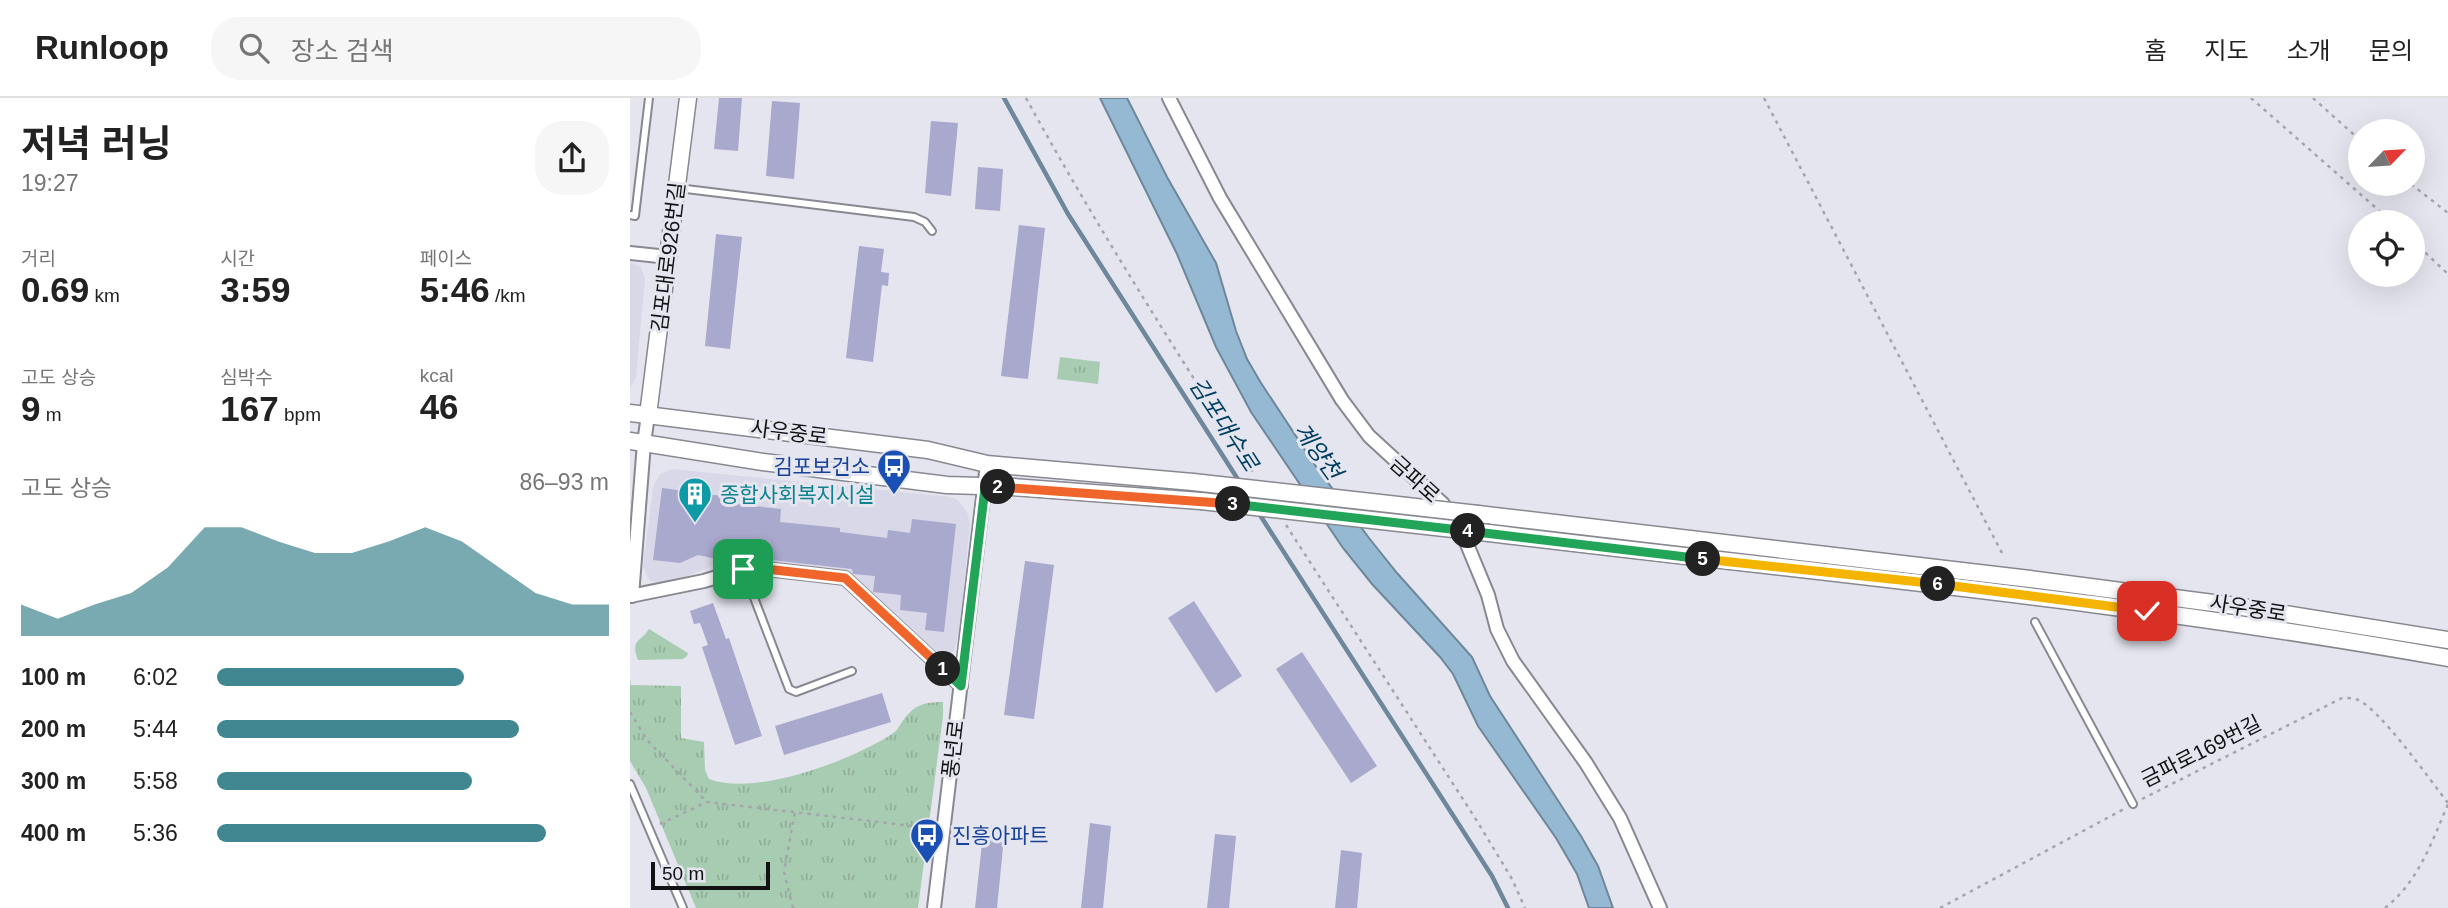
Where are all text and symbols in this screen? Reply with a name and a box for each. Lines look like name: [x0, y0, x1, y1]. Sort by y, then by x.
search box: [211, 17, 701, 80]
text: Runloop: [35, 29, 169, 66]
icon: search: [235, 29, 273, 67]
text: 장소 검색: [291, 36, 394, 66]
text: 홈: [2144, 37, 2166, 64]
text: 지도: [2204, 37, 2249, 64]
text: 소개: [2287, 37, 2331, 64]
text: 문의: [2369, 37, 2413, 64]
north arrow: [2348, 119, 2426, 196]
map controls: [2348, 119, 2425, 287]
button: share: [535, 121, 609, 195]
text: 저녁 러닝: [21, 123, 171, 165]
text: 19:27: [21, 170, 79, 196]
street label: 김포대로926번길: [647, 181, 689, 333]
button: locate: [2348, 210, 2425, 287]
text: 거리: [21, 248, 56, 269]
text: 시간: [220, 248, 255, 269]
text: 페이스: [420, 248, 472, 269]
text: 0.69: [21, 270, 89, 309]
text: 3:59: [220, 270, 290, 309]
text: 5:46: [420, 270, 490, 309]
text: km: [89, 285, 120, 306]
text: /km: [490, 285, 526, 306]
text: kcal: [420, 365, 453, 386]
text: 고도 상승: [21, 367, 96, 388]
text: 심박수: [220, 367, 273, 388]
water label: 김포대수로: [1184, 373, 1265, 477]
text: 46: [420, 387, 459, 426]
text: 9: [21, 389, 40, 428]
text: 167: [220, 389, 279, 428]
text: m: [40, 404, 62, 425]
text: bpm: [279, 404, 321, 425]
street label: 사우중로: [749, 416, 829, 448]
water label: 계양천: [1289, 418, 1349, 487]
bus stop icon: 김포보건소: [875, 447, 913, 496]
street label: 금파로: [1386, 451, 1444, 507]
place label: 김포보건소: [773, 455, 870, 478]
text: 86–93 m: [519, 469, 609, 495]
pin: 2: [980, 470, 1016, 504]
text: 고도 상승: [21, 475, 112, 501]
building icon: 종합사회복지시설: [676, 475, 714, 524]
text: 2: [992, 476, 1003, 497]
place label: 종합사회복지시설: [720, 483, 875, 506]
pin: 3: [1216, 486, 1250, 522]
text: 3: [1227, 493, 1238, 514]
pin: 4: [1450, 514, 1486, 548]
text: 4: [1462, 520, 1473, 541]
pin: [713, 539, 773, 599]
pin: 5: [1686, 542, 1720, 576]
text: 5: [1697, 548, 1708, 569]
icon: arrive: [724, 550, 762, 588]
pin: 6: [1920, 566, 1956, 602]
text: 6: [1932, 573, 1943, 594]
pin: [2117, 581, 2177, 641]
street label: 사우중로: [2208, 591, 2288, 625]
icon: check: [2128, 592, 2166, 630]
pin: 1: [926, 652, 960, 686]
text: 1: [937, 658, 948, 679]
text: 100 m: [21, 664, 86, 690]
text: 6:02: [133, 664, 178, 690]
street label: 금파로169번길: [2137, 711, 2265, 791]
text: 200 m: [21, 716, 86, 742]
text: 5:44: [133, 716, 178, 742]
street label: 풍년로: [938, 719, 968, 779]
text: 300 m: [21, 768, 86, 794]
text: 5:58: [133, 768, 178, 794]
bus stop icon: 진흥아파트: [908, 816, 946, 865]
text: 400 m: [21, 820, 86, 846]
text: 5:36: [133, 820, 178, 846]
place label: 진흥아파트: [952, 824, 1049, 847]
scale bar: [651, 859, 770, 891]
text: 50 m: [662, 863, 704, 884]

